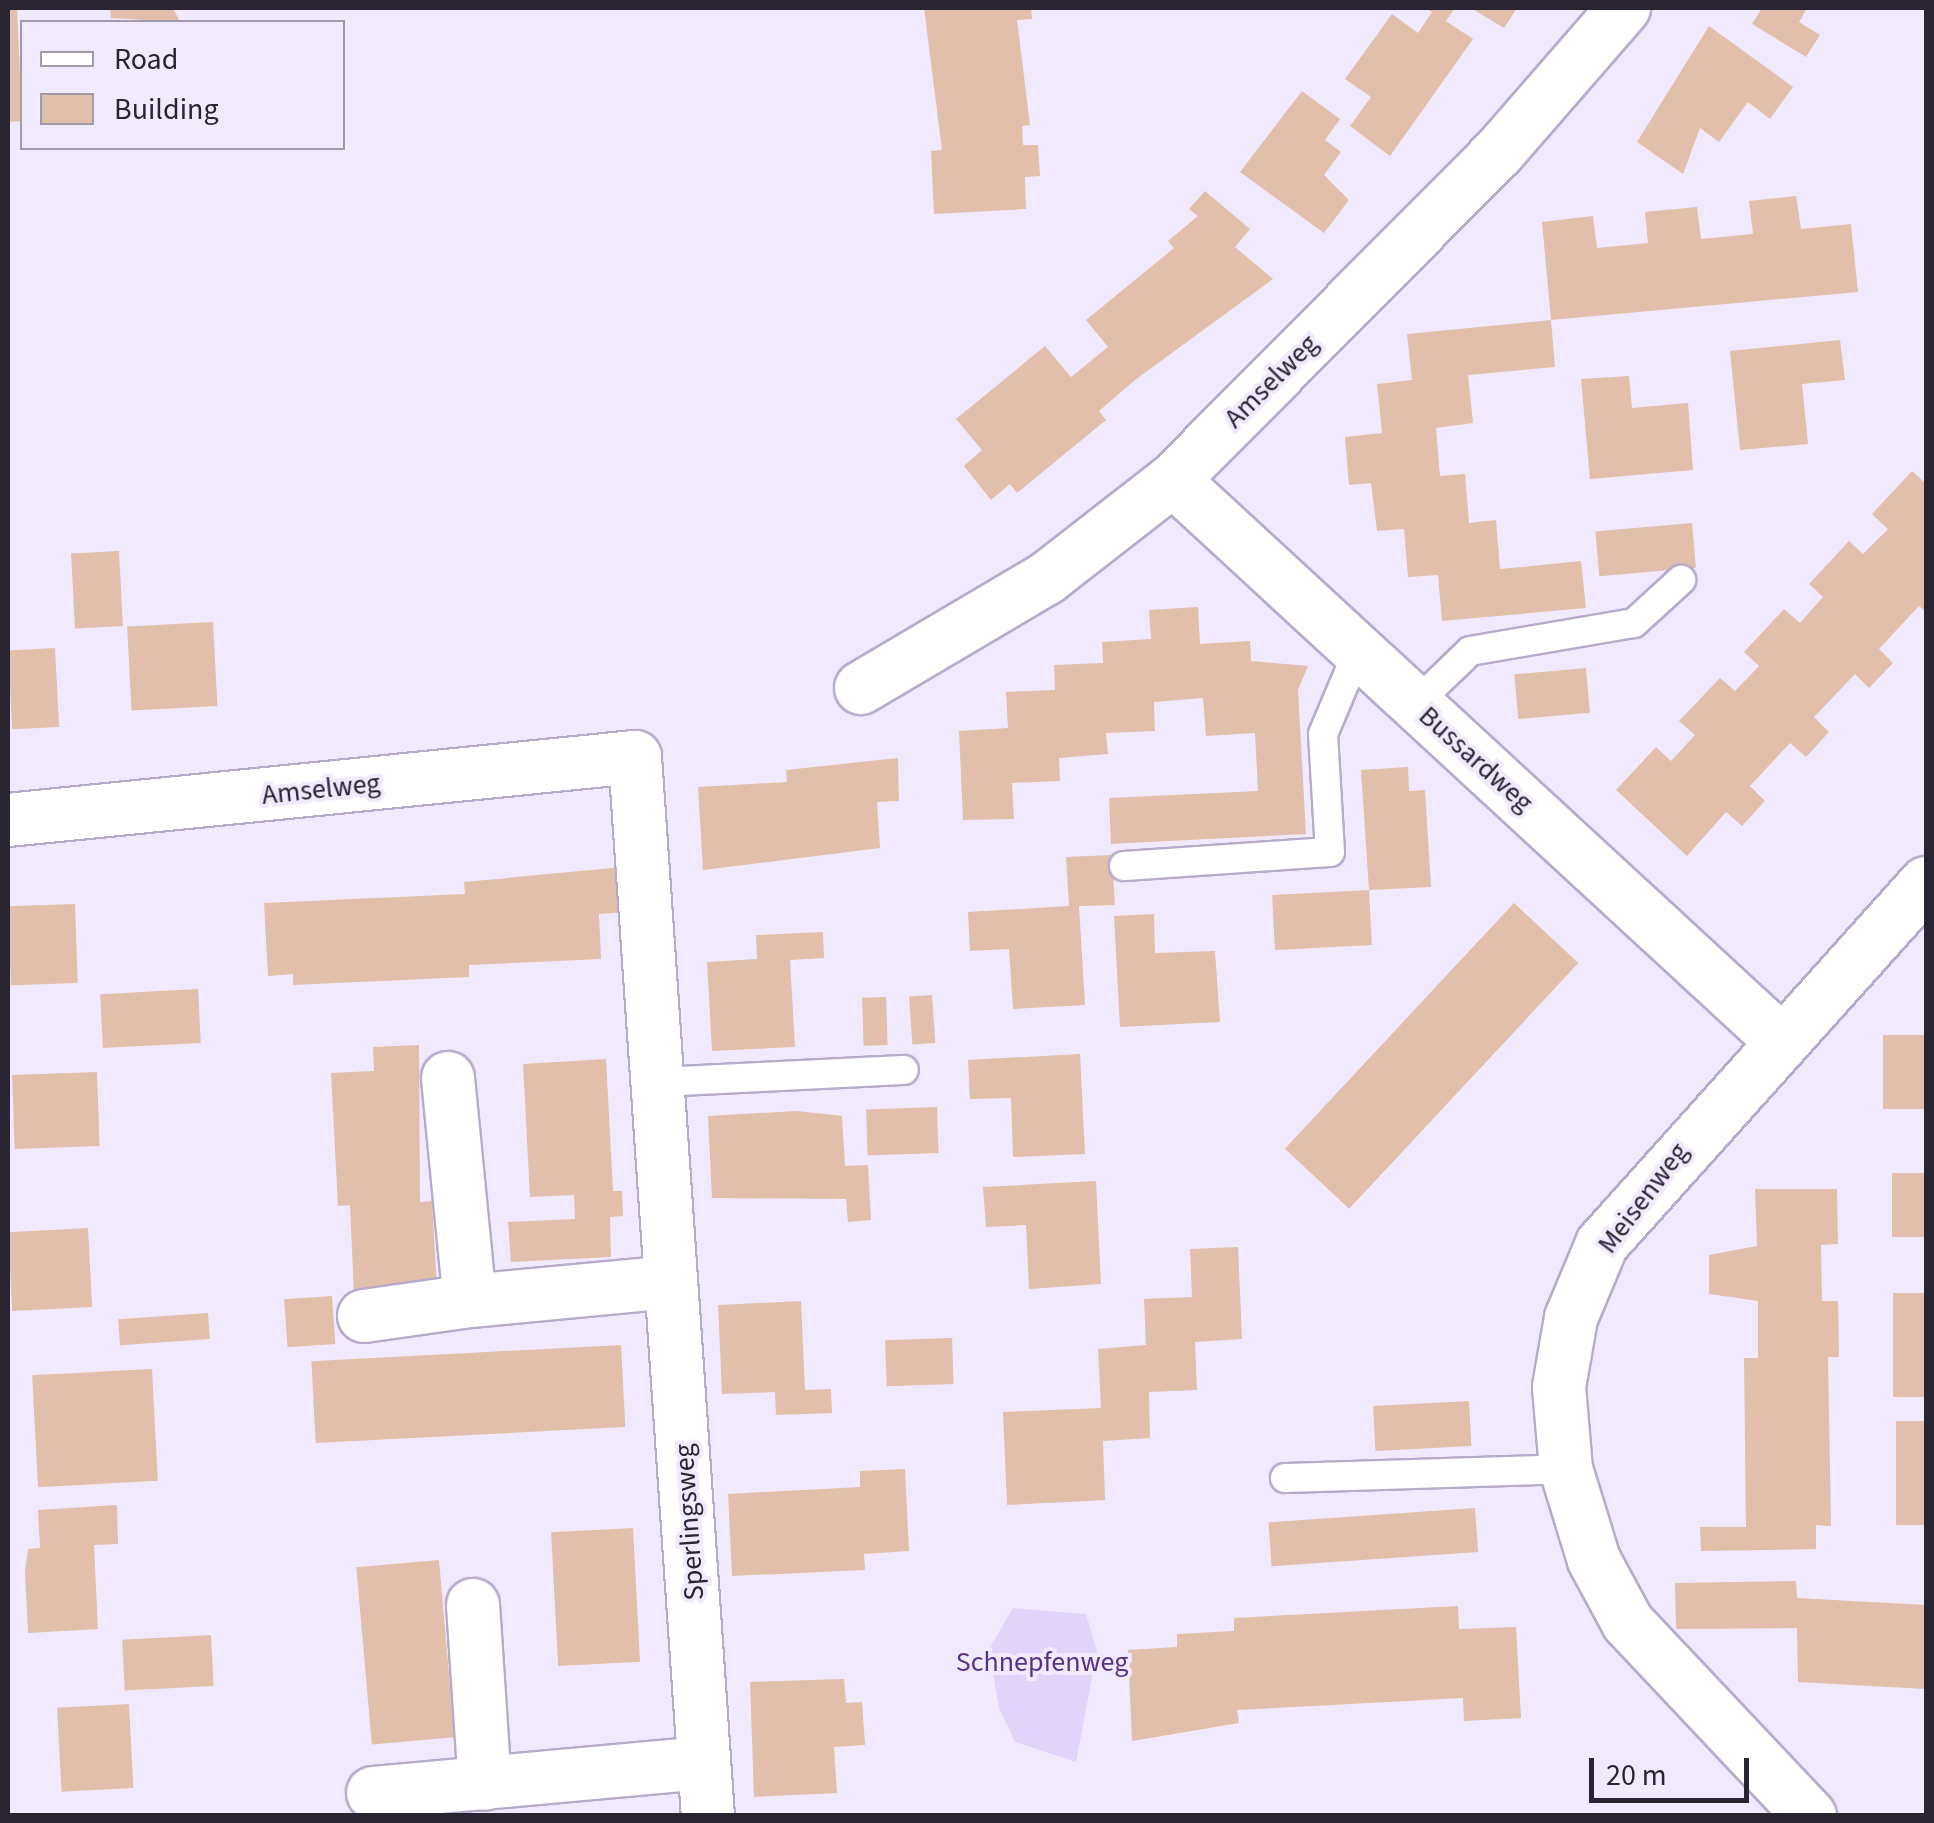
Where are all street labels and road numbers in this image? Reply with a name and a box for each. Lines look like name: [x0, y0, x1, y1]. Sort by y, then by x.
street label: Amselweg: [1217, 327, 1325, 435]
street label: Bussardweg: [1412, 699, 1540, 819]
street label: Amselweg: [260, 766, 382, 812]
street label: Meisenweg: [1591, 1136, 1695, 1260]
street label: Sperlingsweg: [667, 1443, 711, 1601]

